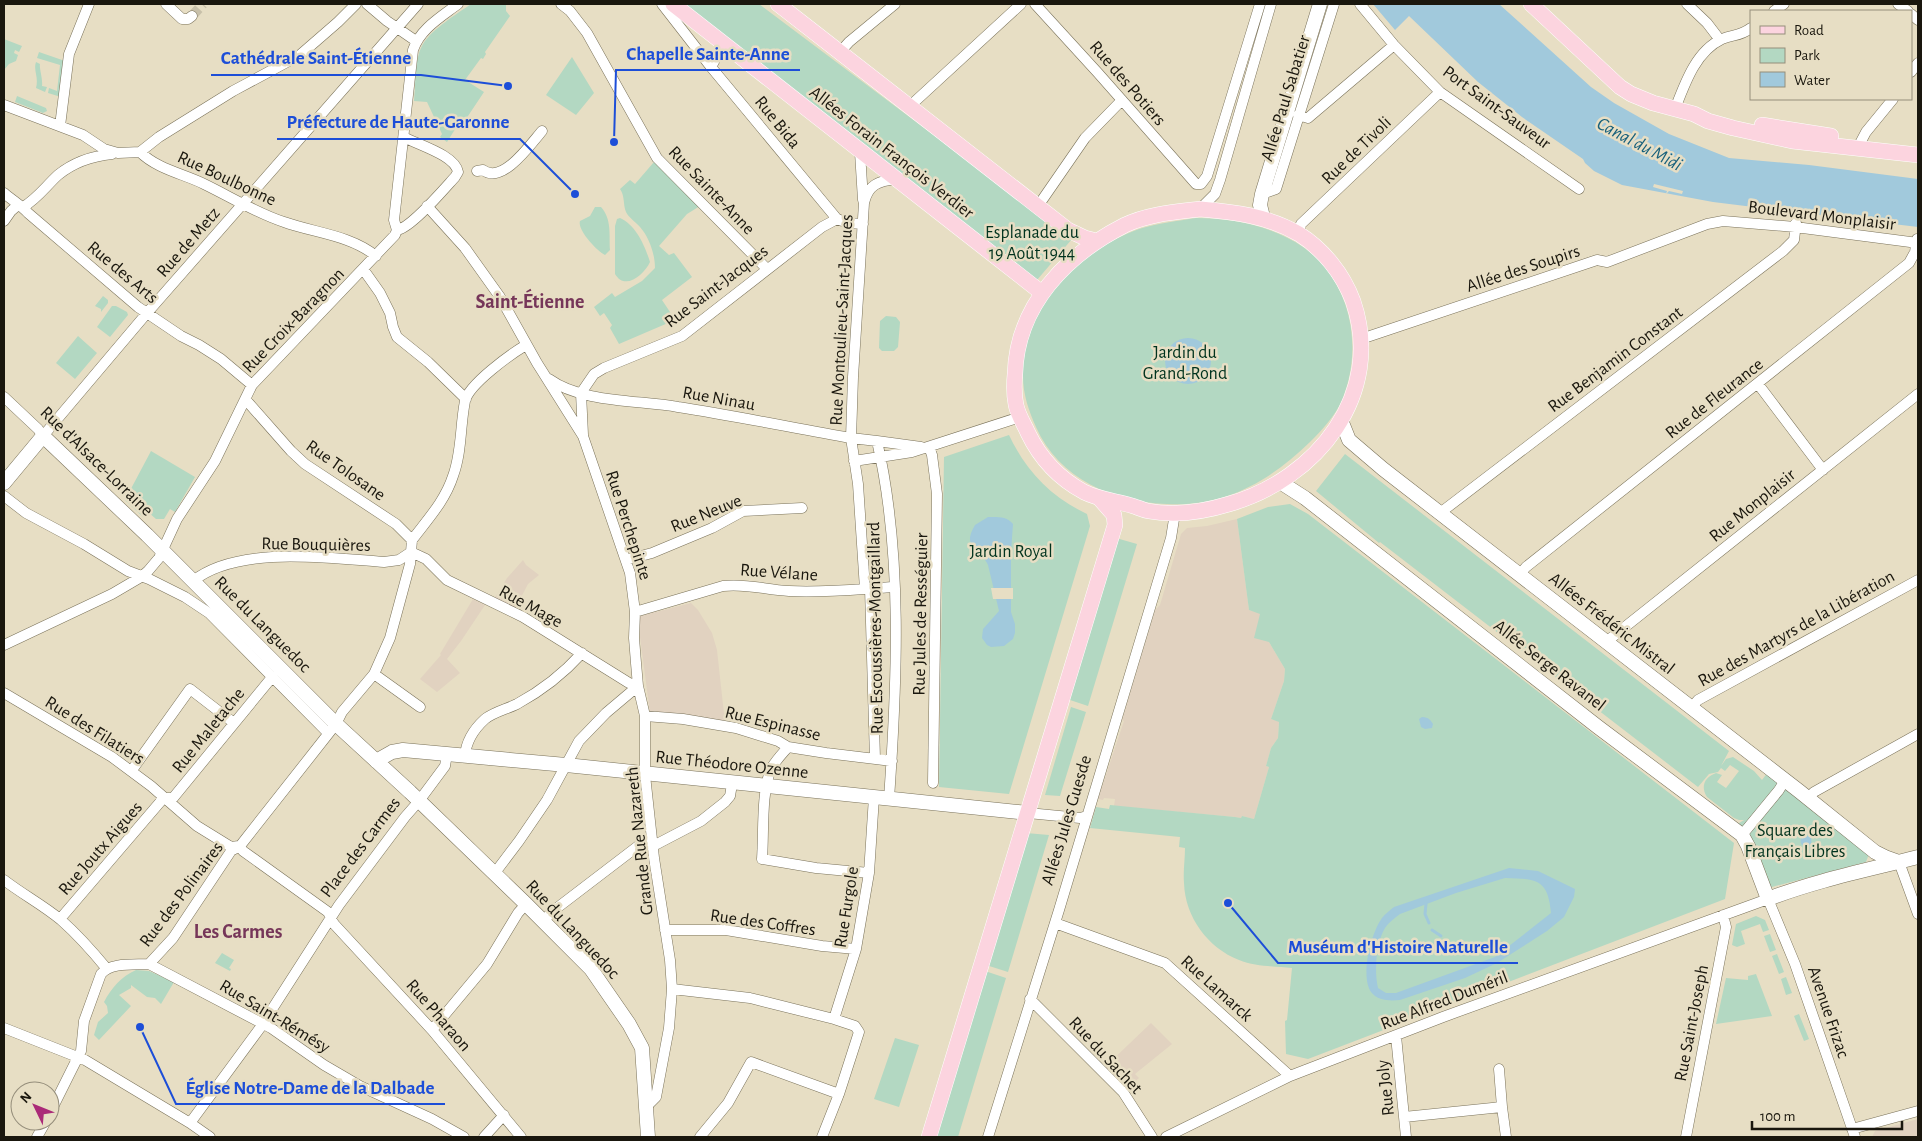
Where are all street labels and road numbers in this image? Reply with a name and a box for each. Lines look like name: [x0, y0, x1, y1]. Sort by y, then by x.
street label: Allée Paul Sabatier: [1258, 33, 1314, 164]
street label: Rue des Potiers: [1086, 38, 1169, 129]
street label: Port Saint-Sauveur: [1439, 63, 1554, 153]
street label: Allées Forain François Verdier: [806, 83, 977, 223]
street label: Rue Bida: [751, 93, 804, 152]
street label: Rue de Tivoli: [1318, 113, 1395, 188]
street label: Rue Sainte-Anne: [665, 143, 758, 238]
street label: Rue Boulbonne: [174, 148, 279, 210]
street label: Boulevard Monplaisir: [1747, 198, 1897, 234]
street label: Rue de Metz: [154, 204, 224, 281]
street label: Rue Montoulieu-Saint-Jacques: [827, 214, 857, 426]
street label: Rue des Arts: [84, 238, 161, 307]
street label: Rue Saint-Jacques: [662, 242, 772, 331]
street label: Allée des Soupirs: [1464, 242, 1582, 296]
street label: Rue Croix-Baragnon: [239, 265, 348, 377]
street label: Rue Benjamin Constant: [1545, 303, 1687, 416]
street label: Rue de Fleurance: [1662, 355, 1767, 442]
street label: Rue Ninau: [681, 384, 757, 414]
street label: Rue d'Alsace-Lorraine: [36, 404, 156, 520]
street label: Rue Tolosane: [303, 437, 388, 505]
street label: Rue Monplaisir: [1706, 466, 1799, 546]
street label: Rue Perchepinte: [602, 468, 654, 582]
street label: Rue Neuve: [668, 492, 744, 536]
street label: Rue Escoussières-Montgaillard: [865, 522, 887, 734]
street label: Rue Jules de Rességuier: [911, 532, 931, 696]
street label: Rue Bouquières: [261, 535, 371, 555]
street label: Rue Vélane: [739, 561, 818, 585]
street label: Rue des Martyrs de la Libération: [1695, 567, 1898, 691]
street label: Allées Frédéric Mistral: [1545, 569, 1678, 678]
street label: Rue du Languedoc: [211, 573, 314, 676]
street label: Rue Mage: [496, 582, 565, 632]
street label: Allée Serge Ravanel: [1490, 617, 1609, 715]
street label: Rue Maletache: [169, 685, 248, 777]
street label: Rue des Filatiers: [42, 693, 147, 768]
street label: Rue Espinasse: [723, 703, 823, 745]
street label: Rue Théodore Ozenne: [654, 748, 809, 782]
street label: Allées Jules Guesde: [1039, 753, 1095, 887]
street label: Grande Rue Nazareth: [623, 766, 657, 916]
street label: Place des Carmes: [317, 794, 404, 901]
street label: Rue Joutx Aigues: [55, 798, 146, 899]
street label: Rue des Polinaires: [137, 839, 227, 950]
street label: Rue Furgole: [832, 865, 862, 949]
street label: Rue du Languedoc: [522, 877, 622, 983]
street label: Rue des Coffres: [709, 907, 817, 939]
street label: Rue Lamarck: [1177, 952, 1256, 1026]
street label: Rue Saint-Joseph: [1672, 963, 1712, 1083]
street label: Avenue Frizac: [1804, 964, 1852, 1060]
street label: Rue Alfred Duméril: [1378, 968, 1510, 1033]
street label: Rue Pharaon: [402, 976, 474, 1055]
street label: Rue Saint-Rémésy: [216, 977, 333, 1057]
street label: Rue du Sachet: [1065, 1014, 1146, 1098]
street label: Rue Joly: [1374, 1059, 1398, 1117]

